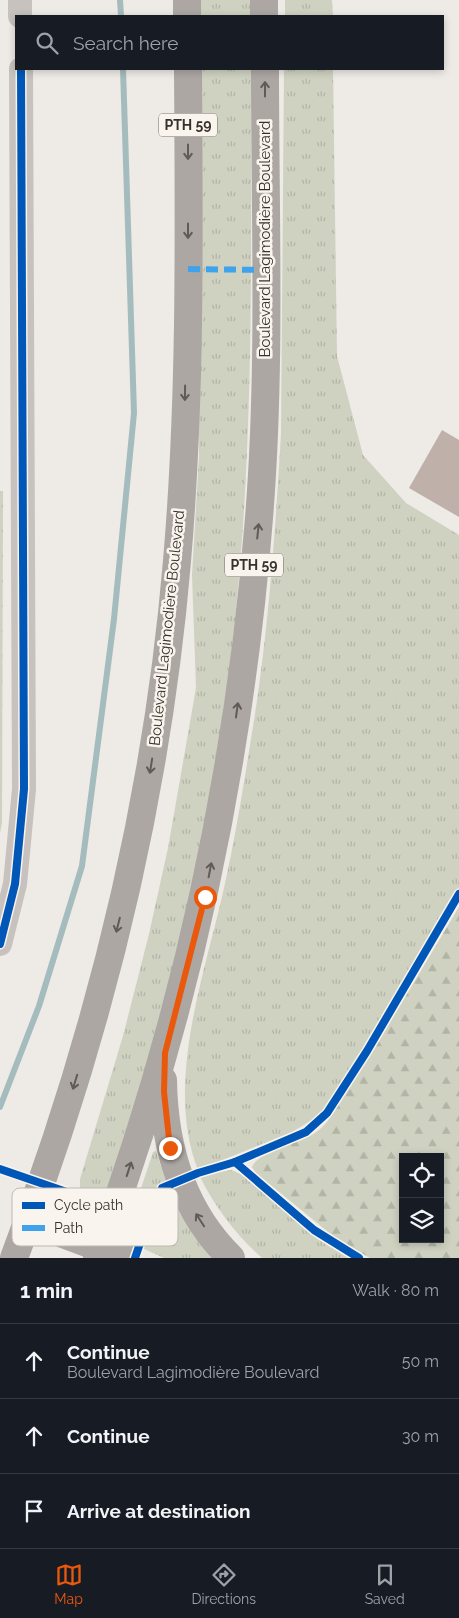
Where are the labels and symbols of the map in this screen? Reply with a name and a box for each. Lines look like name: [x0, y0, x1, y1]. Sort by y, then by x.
one-way arrow: [260, 81, 270, 98]
road number: PTH 59: [159, 114, 217, 136]
street label: Boulevard Lagimodière Boulevard: [256, 121, 274, 357]
one-way arrow: [183, 144, 193, 160]
one-way arrow: [184, 223, 193, 239]
one-way arrow: [180, 385, 190, 401]
street label: Boulevard Lagimodière Boulevard: [146, 509, 188, 747]
one-way arrow: [253, 523, 263, 539]
road number: PTH 59: [225, 554, 283, 576]
one-way arrow: [232, 702, 242, 718]
one-way arrow: [145, 758, 155, 774]
one-way arrow: [206, 863, 215, 879]
route start: [194, 886, 217, 909]
one-way arrow: [113, 917, 122, 933]
one-way arrow: [70, 1074, 79, 1089]
route end: [159, 1137, 182, 1160]
one-way arrow: [125, 1162, 135, 1178]
legend: [12, 1188, 178, 1246]
text: Cycle path: [54, 1197, 123, 1213]
one-way arrow: [195, 1214, 205, 1228]
text: Path: [54, 1220, 83, 1236]

